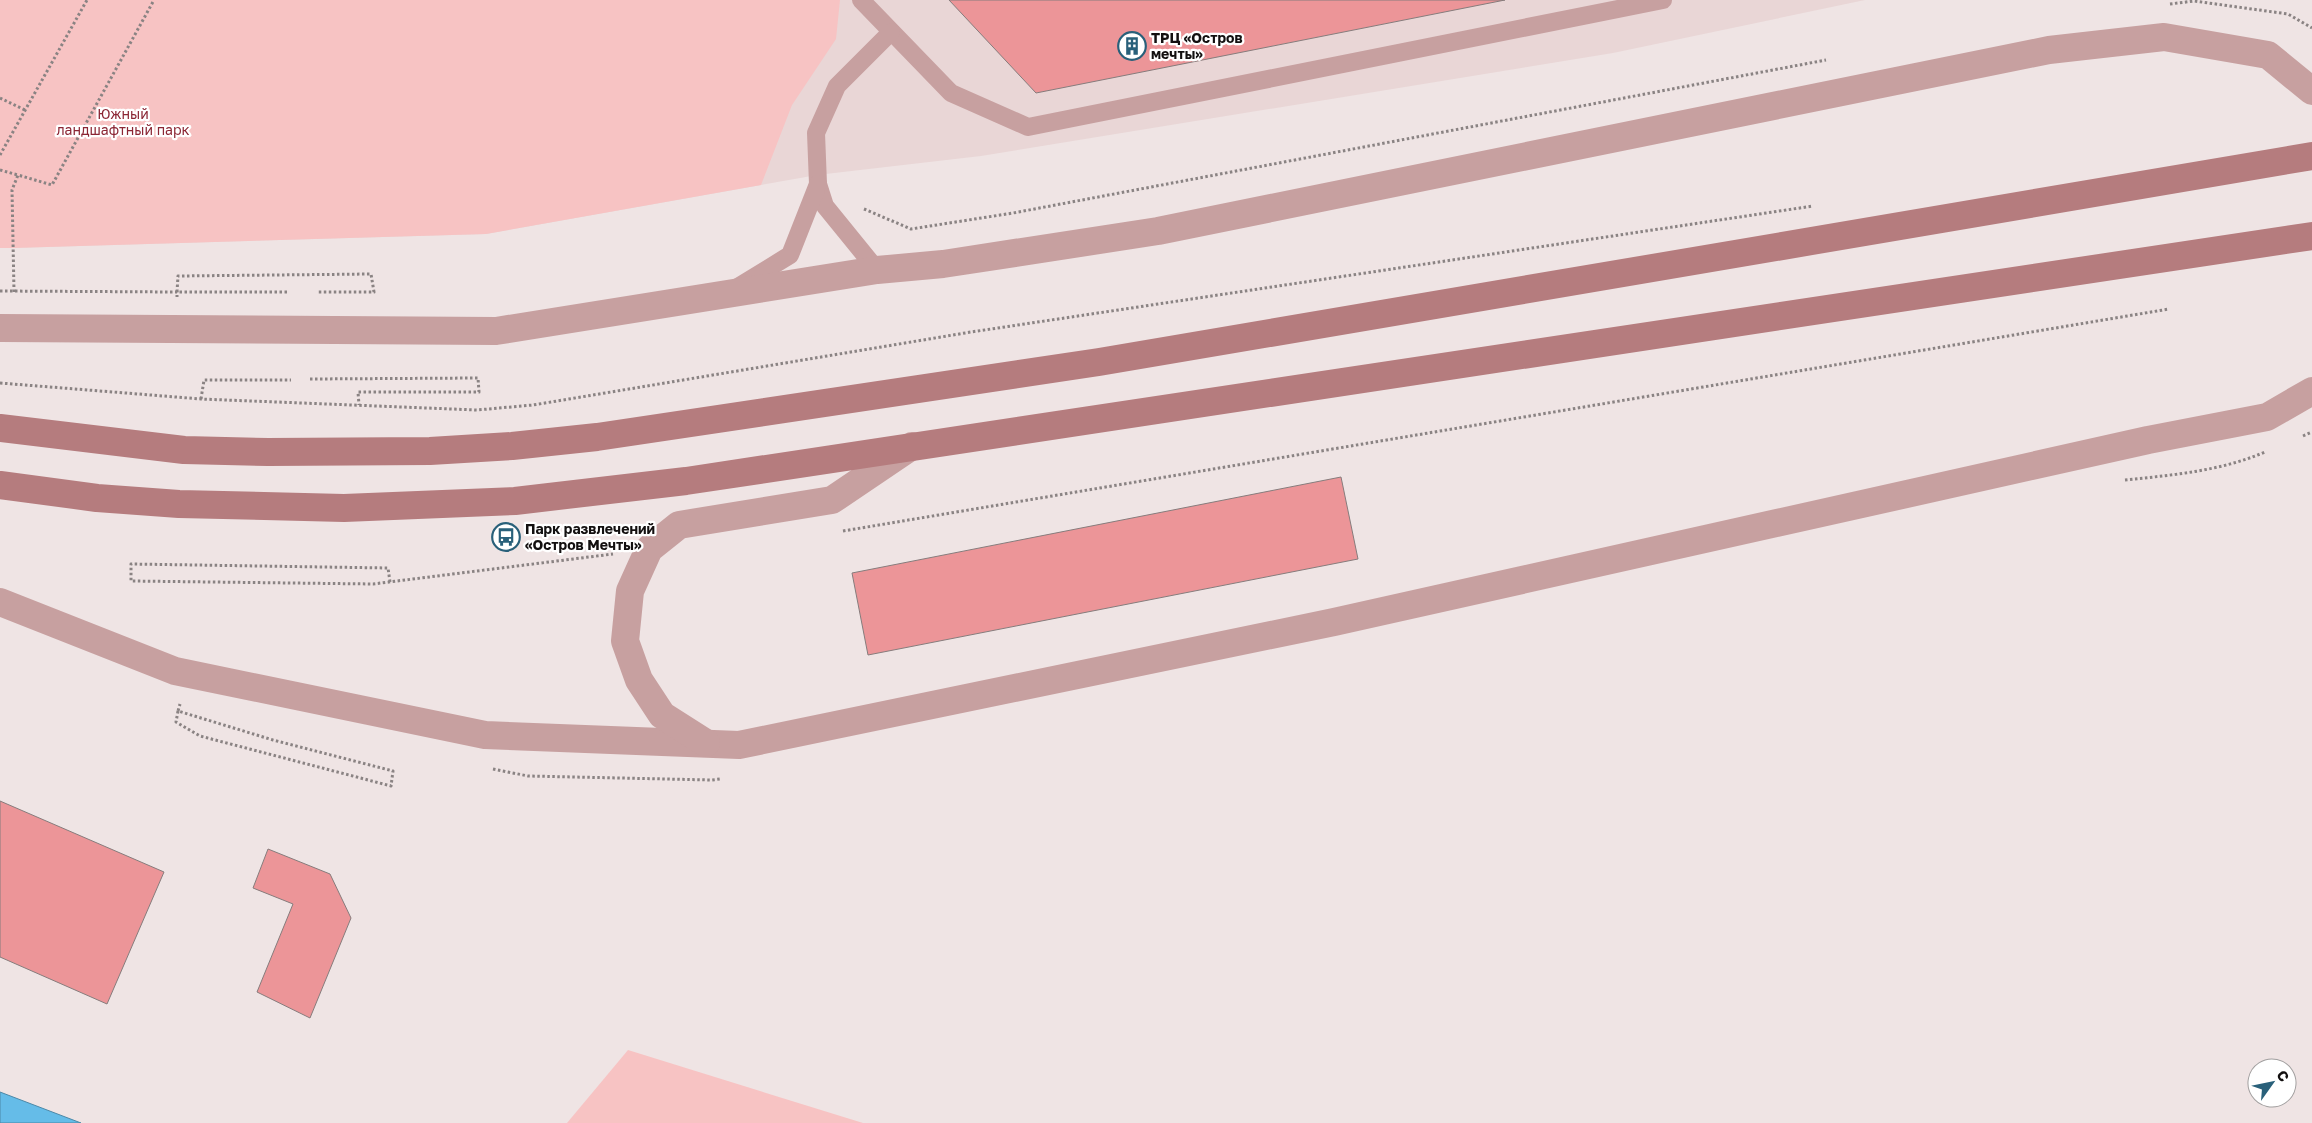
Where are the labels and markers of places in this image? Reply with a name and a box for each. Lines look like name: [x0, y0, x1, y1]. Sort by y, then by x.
place label: ТРЦ «Остров мечты»: [1151, 29, 1243, 62]
building icon: ТРЦ «Остров мечты»: [1117, 31, 1147, 61]
place label: Парк развлечений «Остров Мечты»: [525, 520, 655, 553]
bus stop icon: Парк развлечений «Остров Мечты»: [491, 522, 521, 552]

